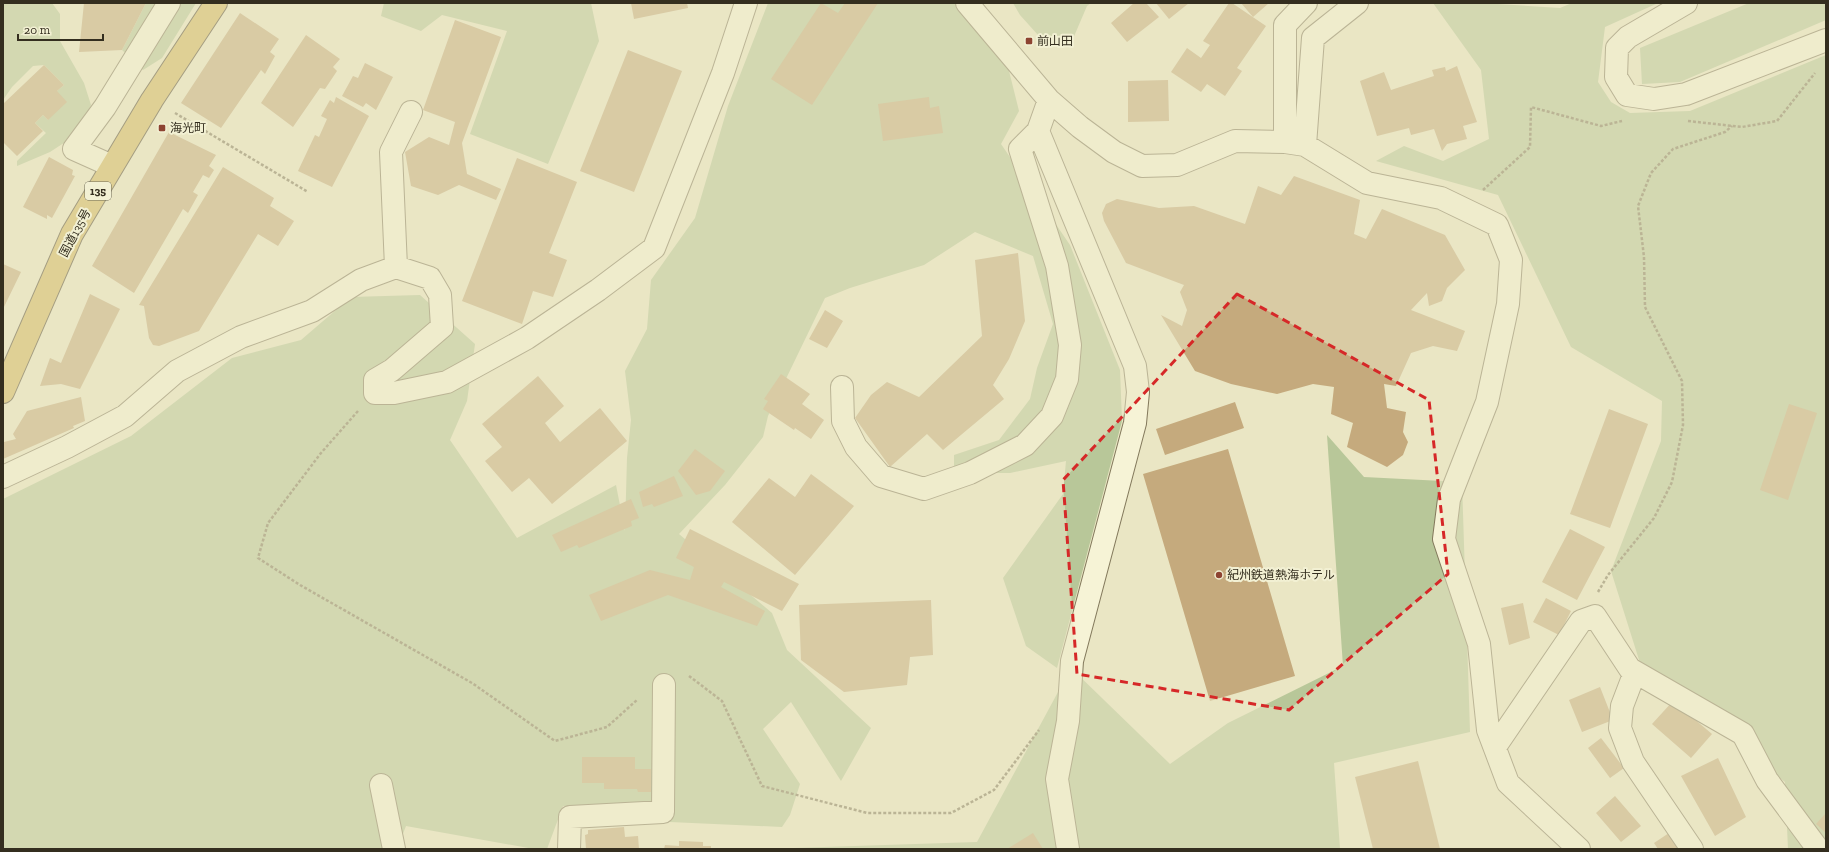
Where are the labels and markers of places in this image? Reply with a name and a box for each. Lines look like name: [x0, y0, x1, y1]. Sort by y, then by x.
place label: 前山田: [1037, 34, 1073, 48]
marker: 前山田: [1024, 36, 1034, 46]
place label: 海光町: [170, 121, 206, 135]
marker: 海光町: [157, 123, 167, 133]
place label: 紀州鉄道熱海ホテル: [1227, 568, 1335, 582]
marker: 紀州鉄道熱海ホテル: [1214, 570, 1224, 580]

